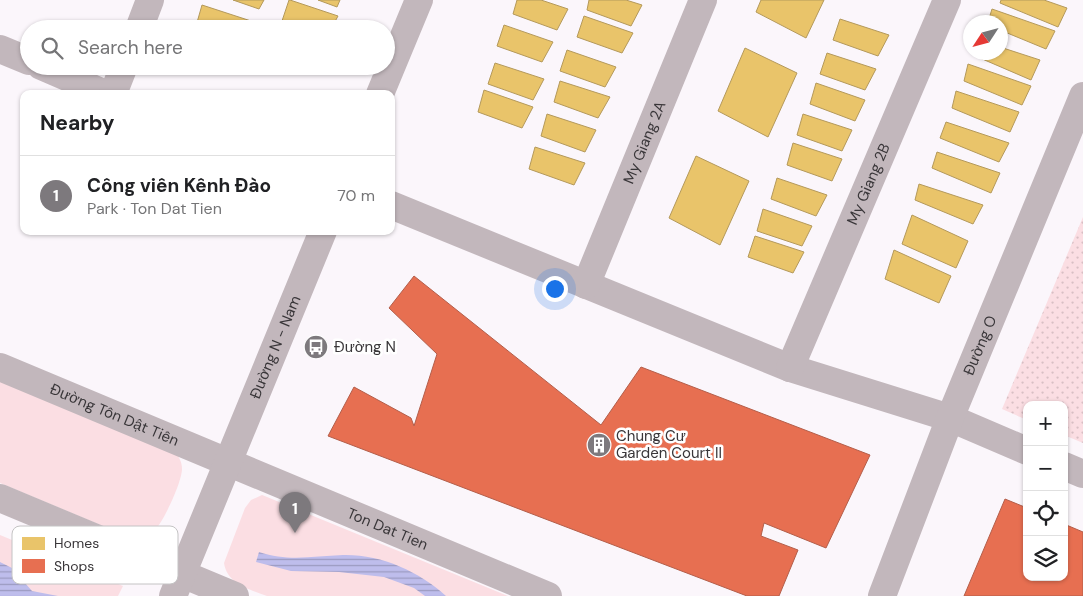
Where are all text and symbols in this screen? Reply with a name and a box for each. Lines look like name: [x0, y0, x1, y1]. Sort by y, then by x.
north arrow: [963, 15, 1008, 60]
search box: [20, 20, 395, 75]
icon: search: [38, 34, 66, 62]
text: Search here: [78, 35, 183, 60]
street label: My Giang 2A: [619, 98, 670, 187]
text: Nearby: [40, 109, 114, 137]
street label: My Giang 2B: [842, 140, 895, 228]
text: Công viên Kênh Đào: [87, 173, 271, 198]
text: 1: [53, 185, 59, 206]
text: 70 m: [337, 185, 375, 206]
text: Park · Ton Dat Tien: [87, 198, 222, 219]
your location: [542, 276, 568, 302]
street label: Đường N - Nam: [245, 293, 305, 402]
street label: Đường O: [959, 312, 1001, 378]
bus stop icon: Đường N: [303, 334, 329, 360]
place label: Đường N: [334, 337, 396, 357]
street label: Đường Tôn Dật Tiên: [47, 379, 182, 451]
map controls: [1023, 401, 1068, 581]
button: +: [1023, 401, 1068, 446]
place label: Chung Cư Garden Court II: [616, 426, 722, 463]
building icon: Chung Cư Garden Court II: [586, 432, 612, 458]
button: −: [1023, 446, 1068, 491]
button: locate: [1023, 491, 1068, 536]
pin: 1: [279, 492, 311, 533]
street label: Ton Dat Tien: [344, 503, 431, 555]
legend: [12, 526, 178, 584]
text: Homes: [54, 534, 99, 552]
button: layers: [1023, 536, 1068, 581]
text: Shops: [54, 557, 94, 575]

